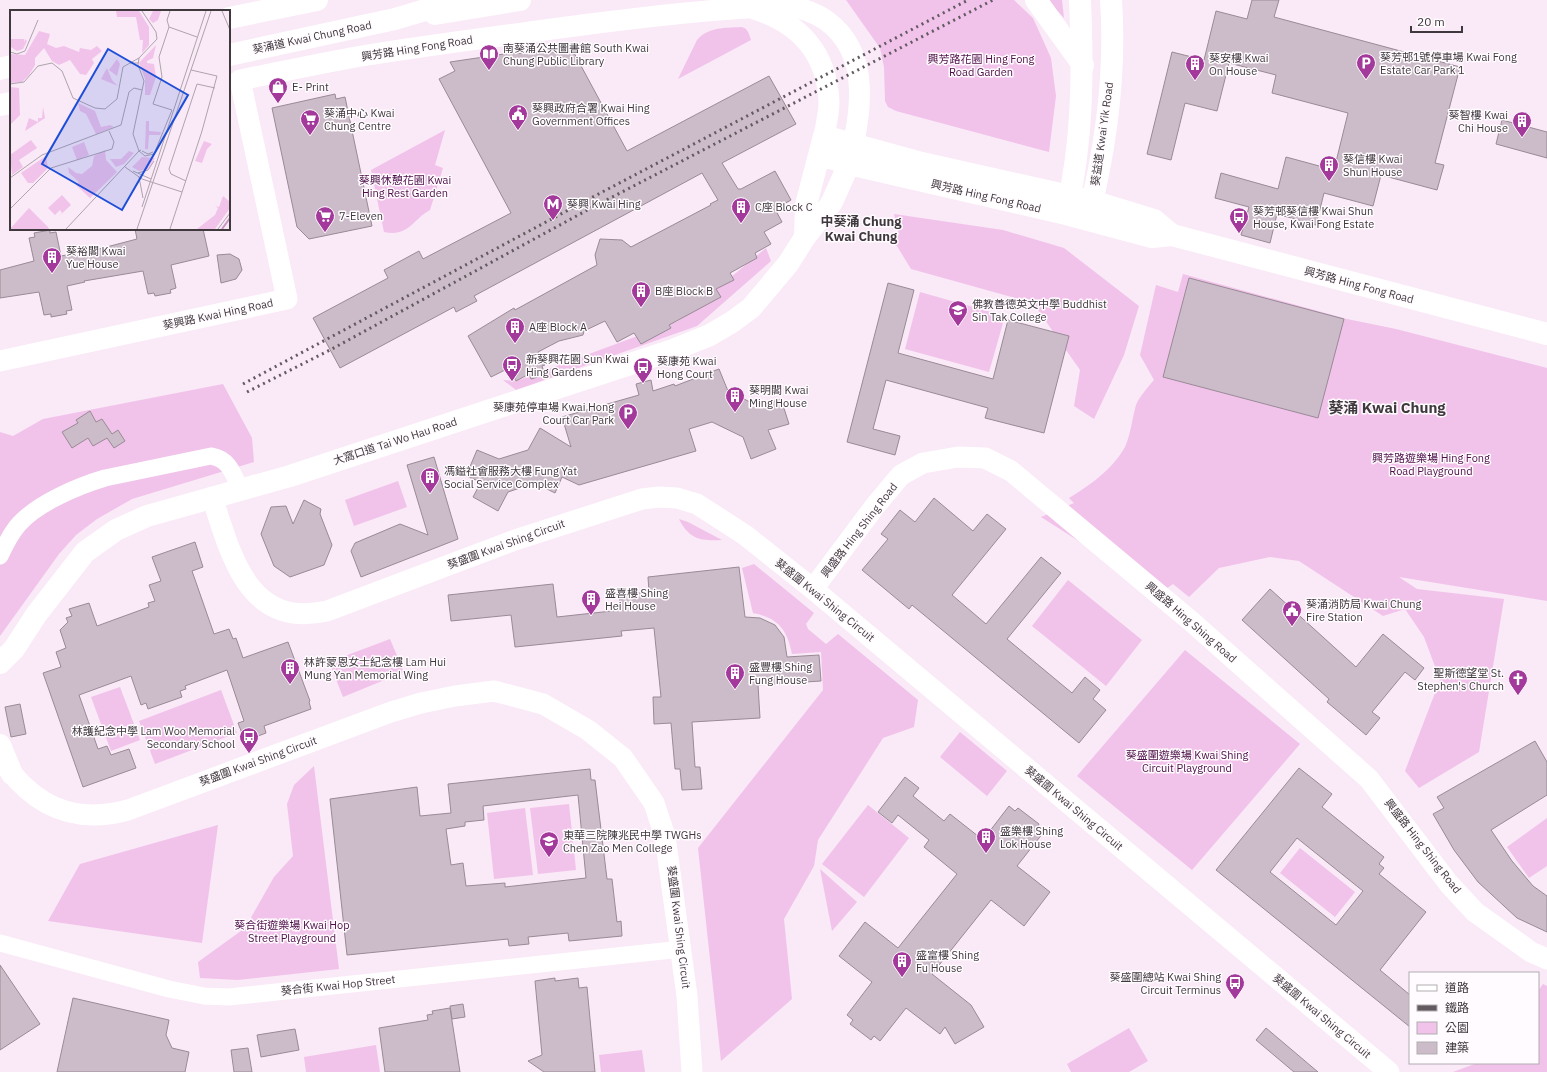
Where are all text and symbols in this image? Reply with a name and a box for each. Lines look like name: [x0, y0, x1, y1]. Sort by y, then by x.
scale bar: [1411, 8, 1462, 34]
inset map: [10, 10, 230, 230]
text: 20 m: [1417, 14, 1445, 29]
street label: 葵涌道 Kwai Chung Road: [251, 18, 373, 56]
street label: 興芳路 Hing Fong Road: [360, 32, 474, 64]
place label: 南葵涌公共圖書館 South Kwai Chung Public Library: [503, 41, 649, 68]
library icon: 南葵涌公共圖書館 South Kwai Chung Public Library: [478, 43, 500, 71]
place label: 葵芳邨1號停車場 Kwai Fong Estate Car Park 1: [1380, 50, 1517, 77]
place label: 葵安樓 Kwai On House: [1209, 51, 1268, 78]
park label: 興芳路花園 Hing Fong Road Garden: [928, 52, 1035, 79]
parking icon: 葵芳邨1號停車場 Kwai Fong Estate Car Park 1: [1355, 52, 1377, 80]
building icon: 葵安樓 Kwai On House: [1184, 53, 1206, 81]
shop icon: E- Print: [267, 76, 289, 104]
place label: E- Print: [292, 80, 329, 94]
street label: 葵益道 Kwai Yik Road: [1088, 81, 1116, 187]
place label: 葵興政府合署 Kwai Hing Government Offices: [532, 101, 650, 128]
public building icon: 葵興政府合署 Kwai Hing Government Offices: [507, 103, 529, 131]
place label: 葵涌中心 Kwai Chung Centre: [324, 106, 394, 133]
supermarket icon: 葵涌中心 Kwai Chung Centre: [299, 108, 321, 136]
place label: 葵智樓 Kwai Chi House: [1449, 108, 1508, 135]
building icon: 葵智樓 Kwai Chi House: [1511, 110, 1533, 138]
place label: 葵信樓 Kwai Shun House: [1343, 152, 1402, 179]
building icon: 葵信樓 Kwai Shun House: [1318, 154, 1340, 182]
park label: 葵興休憩花園 Kwai Hing Rest Garden: [359, 173, 451, 200]
street label: 興芳路 Hing Fong Road: [929, 176, 1043, 216]
metro station icon: 葵興 Kwai Hing: [542, 193, 564, 221]
building icon: C座 Block C: [730, 196, 752, 224]
place label: 葵興 Kwai Hing: [567, 197, 641, 211]
place label: C座 Block C: [755, 200, 813, 214]
place label: 葵芳邨葵信樓 Kwai Shun House, Kwai Fong Estate: [1253, 204, 1374, 231]
supermarket icon: 7-Eleven: [314, 205, 336, 233]
bus stop icon: 葵芳邨葵信樓 Kwai Shun House, Kwai Fong Estate: [1228, 206, 1250, 234]
place label: 7-Eleven: [339, 209, 383, 223]
district label: 中葵涌 Chung Kwai Chung: [821, 213, 902, 245]
place label: 葵裕閣 Kwai Yue House: [66, 244, 125, 271]
building icon: 葵裕閣 Kwai Yue House: [41, 246, 63, 274]
street label: 興芳路 Hing Fong Road: [1303, 264, 1415, 306]
building icon: B座 Block B: [630, 280, 652, 308]
place label: B座 Block B: [655, 284, 713, 298]
street label: 葵興路 Kwai Hing Road: [162, 295, 274, 333]
place label: 佛教善德英文中學 Buddhist Sin Tak College: [972, 297, 1107, 324]
school or university icon: 佛教善德英文中學 Buddhist Sin Tak College: [947, 299, 969, 327]
building icon: A座 Block A: [504, 316, 526, 344]
place label: A座 Block A: [529, 320, 587, 334]
place label: 新葵興花園 Sun Kwai Hing Gardens: [526, 352, 629, 379]
bus stop icon: 新葵興花園 Sun Kwai Hing Gardens: [501, 354, 523, 382]
place label: 葵康苑 Kwai Hong Court: [657, 354, 716, 381]
bus stop icon: 葵康苑 Kwai Hong Court: [632, 356, 654, 384]
place label: 葵明閣 Kwai Ming House: [749, 383, 808, 410]
building icon: 葵明閣 Kwai Ming House: [724, 385, 746, 413]
district label: 葵涌 Kwai Chung: [1328, 398, 1446, 417]
place label: 葵康苑停車場 Kwai Hong Court Car Park: [493, 400, 614, 427]
parking icon: 葵康苑停車場 Kwai Hong Court Car Park: [617, 402, 639, 430]
street label: 大窩口道 Tai Wo Hau Road: [331, 414, 459, 468]
park label: 興芳路遊樂場 Hing Fong Road Playground: [1372, 451, 1490, 478]
place label: 馮鎰社會服務大樓 Fung Yat Social Service Complex: [444, 464, 577, 491]
building icon: 馮鎰社會服務大樓 Fung Yat Social Service Complex: [419, 466, 441, 494]
street label: 興盛路 Hing Shing Road: [818, 480, 900, 580]
street label: 葵盛圍 Kwai Shing Circuit: [445, 516, 567, 572]
street label: 葵盛圍 Kwai Shing Circuit: [772, 556, 878, 645]
street label: 興盛路 Hing Shing Road: [1143, 579, 1239, 665]
place label: 盛喜樓 Shing Hei House: [605, 586, 668, 613]
building icon: 盛喜樓 Shing Hei House: [580, 588, 602, 616]
place label: 葵涌消防局 Kwai Chung Fire Station: [1306, 597, 1422, 624]
public building icon: 葵涌消防局 Kwai Chung Fire Station: [1281, 599, 1303, 627]
place label: 林許蒙恩女士紀念樓 Lam Hui Mung Yan Memorial Wing: [304, 655, 446, 682]
building icon: 林許蒙恩女士紀念樓 Lam Hui Mung Yan Memorial Wing: [279, 657, 301, 685]
place label: 盛豐樓 Shing Fung House: [749, 660, 812, 687]
building icon: 盛豐樓 Shing Fung House: [724, 662, 746, 690]
place label: 聖斯德望堂 St. Stephen's Church: [1417, 666, 1504, 693]
church icon: 聖斯德望堂 St. Stephen's Church: [1507, 668, 1529, 696]
place label: 林護紀念中學 Lam Woo Memorial Secondary School: [72, 724, 235, 751]
bus stop icon: 林護紀念中學 Lam Woo Memorial Secondary School: [238, 726, 260, 754]
street label: 葵盛圍 Kwai Shing Circuit: [197, 733, 319, 789]
park label: 葵盛圍遊樂場 Kwai Shing Circuit Playground: [1126, 748, 1248, 775]
street label: 葵盛圍 Kwai Shing Circuit: [1022, 763, 1126, 853]
street label: 興盛路 Hing Shing Road: [1382, 796, 1464, 896]
place label: 盛樂樓 Shing Lok House: [1000, 824, 1063, 851]
building icon: 盛樂樓 Shing Lok House: [975, 826, 997, 854]
place label: 東華三院陳兆民中學 TWGHs Chen Zao Men College: [563, 828, 702, 855]
school or university icon: 東華三院陳兆民中學 TWGHs Chen Zao Men College: [538, 830, 560, 858]
street label: 葵盛圍 Kwai Shing Circuit: [664, 865, 694, 990]
park label: 葵合街遊樂場 Kwai Hop Street Playground: [234, 918, 350, 945]
place label: 盛富樓 Shing Fu House: [916, 948, 979, 975]
building icon: 盛富樓 Shing Fu House: [891, 950, 913, 978]
place label: 葵盛圍總站 Kwai Shing Circuit Terminus: [1110, 970, 1221, 997]
street label: 葵盛圍 Kwai Shing Circuit: [1270, 971, 1374, 1061]
street label: 葵合街 Kwai Hop Street: [280, 972, 396, 998]
bus stop icon: 葵盛圍總站 Kwai Shing Circuit Terminus: [1224, 972, 1246, 1000]
legend: [1409, 972, 1539, 1064]
text: 道路: [1445, 980, 1469, 995]
text: 鐵路: [1445, 1000, 1469, 1015]
text: 公園: [1445, 1020, 1469, 1035]
text: 建築: [1445, 1040, 1469, 1055]

